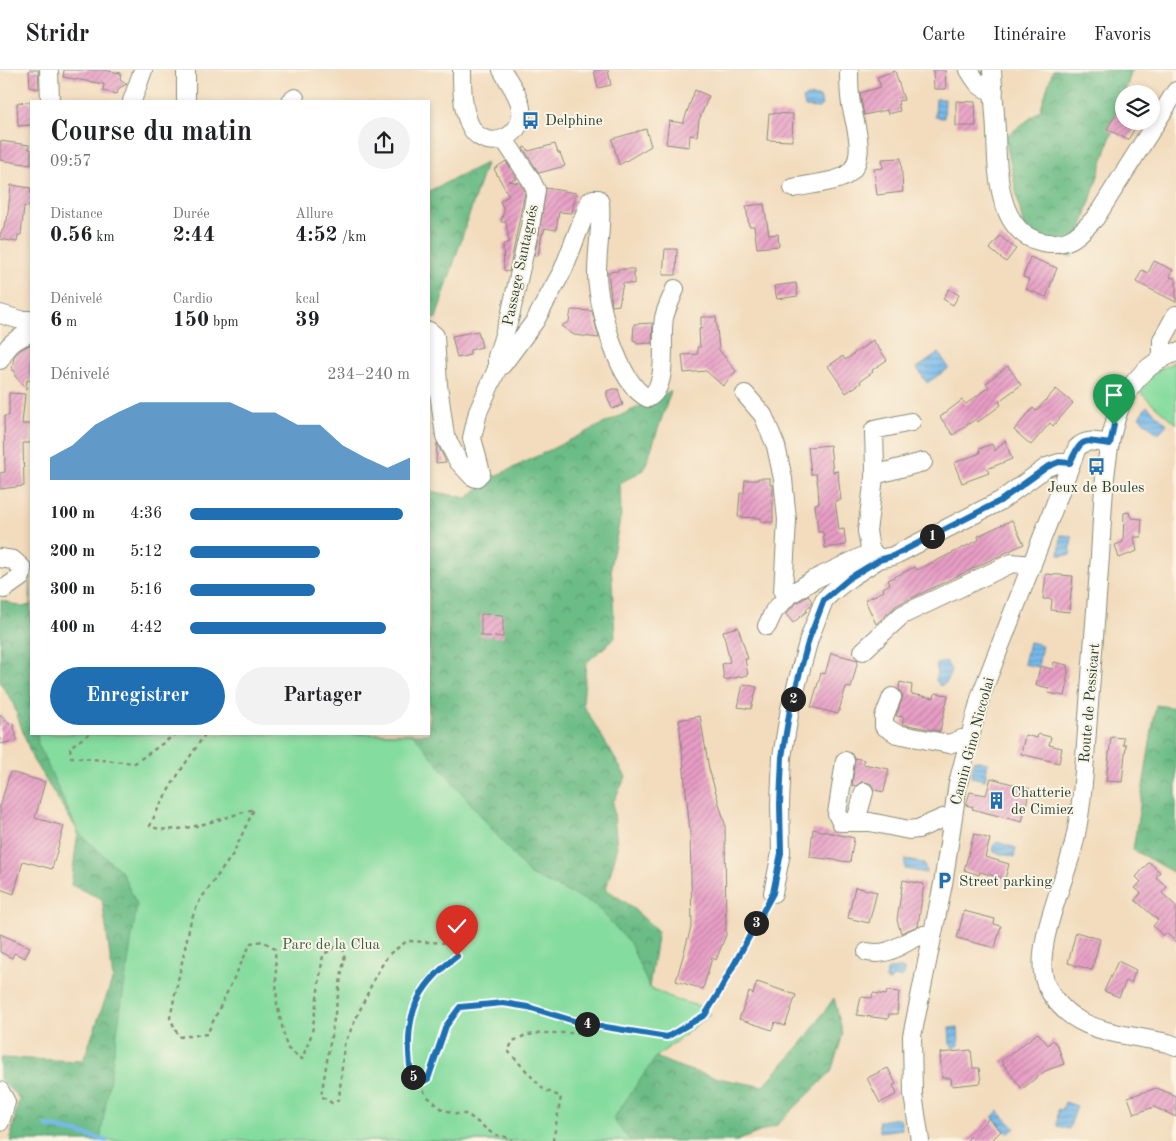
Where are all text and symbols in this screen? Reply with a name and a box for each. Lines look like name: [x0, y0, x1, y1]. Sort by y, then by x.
text: Stridr: [25, 23, 89, 47]
text: Carte: [922, 26, 965, 44]
text: Itinéraire: [993, 26, 1066, 44]
text: Favoris: [1094, 26, 1151, 44]
map controls: [1115, 85, 1160, 130]
button: layers: [1115, 85, 1160, 130]
bus stop icon: Delphine: [521, 110, 541, 130]
place label: Delphine: [545, 114, 603, 129]
button: share: [358, 117, 410, 169]
text: Course du matin: [50, 119, 252, 147]
text: 09:57: [50, 154, 92, 170]
street label: Passage Santagnés: [501, 203, 542, 327]
text: Distance: [50, 207, 103, 221]
text: Durée: [173, 207, 210, 221]
text: Allure: [295, 207, 333, 221]
text: 0.56: [50, 225, 92, 246]
text: 2:44: [173, 225, 215, 246]
text: 4:52: [295, 225, 338, 246]
text: km: [92, 230, 115, 244]
text: /km: [338, 230, 366, 244]
text: Dénivelé: [50, 292, 102, 306]
text: Cardio: [173, 292, 213, 306]
text: kcal: [295, 292, 319, 306]
text: 6: [50, 310, 62, 331]
text: 150: [173, 310, 209, 331]
text: 39: [295, 310, 320, 331]
text: m: [62, 315, 77, 329]
text: bpm: [209, 315, 239, 329]
text: Dénivelé: [50, 367, 110, 383]
text: 234–240 m: [327, 367, 410, 383]
pin: [1093, 374, 1135, 425]
icon: arrive: [1100, 381, 1128, 409]
bus stop icon: Jeux de Boules: [1086, 456, 1106, 476]
place label: Jeux de Boules: [1047, 481, 1145, 496]
text: 100 m: [50, 506, 95, 522]
text: 4:36: [130, 506, 162, 522]
pin: 1: [920, 524, 944, 548]
text: 1: [928, 529, 937, 543]
text: 200 m: [50, 544, 95, 560]
text: 5:12: [130, 544, 162, 560]
text: 300 m: [50, 582, 95, 598]
text: 5:16: [130, 582, 162, 598]
text: 400 m: [50, 620, 95, 636]
text: 4:42: [130, 620, 162, 636]
street label: Route de Pessicart: [1078, 643, 1103, 764]
button: Enregistrer: [50, 667, 225, 725]
button: Partager: [235, 667, 410, 725]
street label: Camin Gino Niccolai: [949, 676, 998, 807]
pin: 2: [780, 686, 806, 712]
text: 2: [789, 692, 798, 706]
place label: Chatterie de Cimiez: [1011, 786, 1074, 818]
building icon: Chatterie de Cimiez: [987, 791, 1007, 811]
parking icon: Street parking: [935, 871, 955, 891]
place label: Street parking: [959, 875, 1052, 890]
pin: [436, 905, 478, 956]
pin: 3: [744, 910, 768, 936]
icon: check: [443, 912, 471, 940]
text: 3: [752, 916, 761, 930]
park label: Parc de la Clua: [282, 938, 381, 953]
pin: 4: [574, 1012, 600, 1036]
text: 4: [583, 1017, 592, 1031]
pin: 5: [400, 1064, 426, 1090]
text: 5: [409, 1070, 418, 1084]

